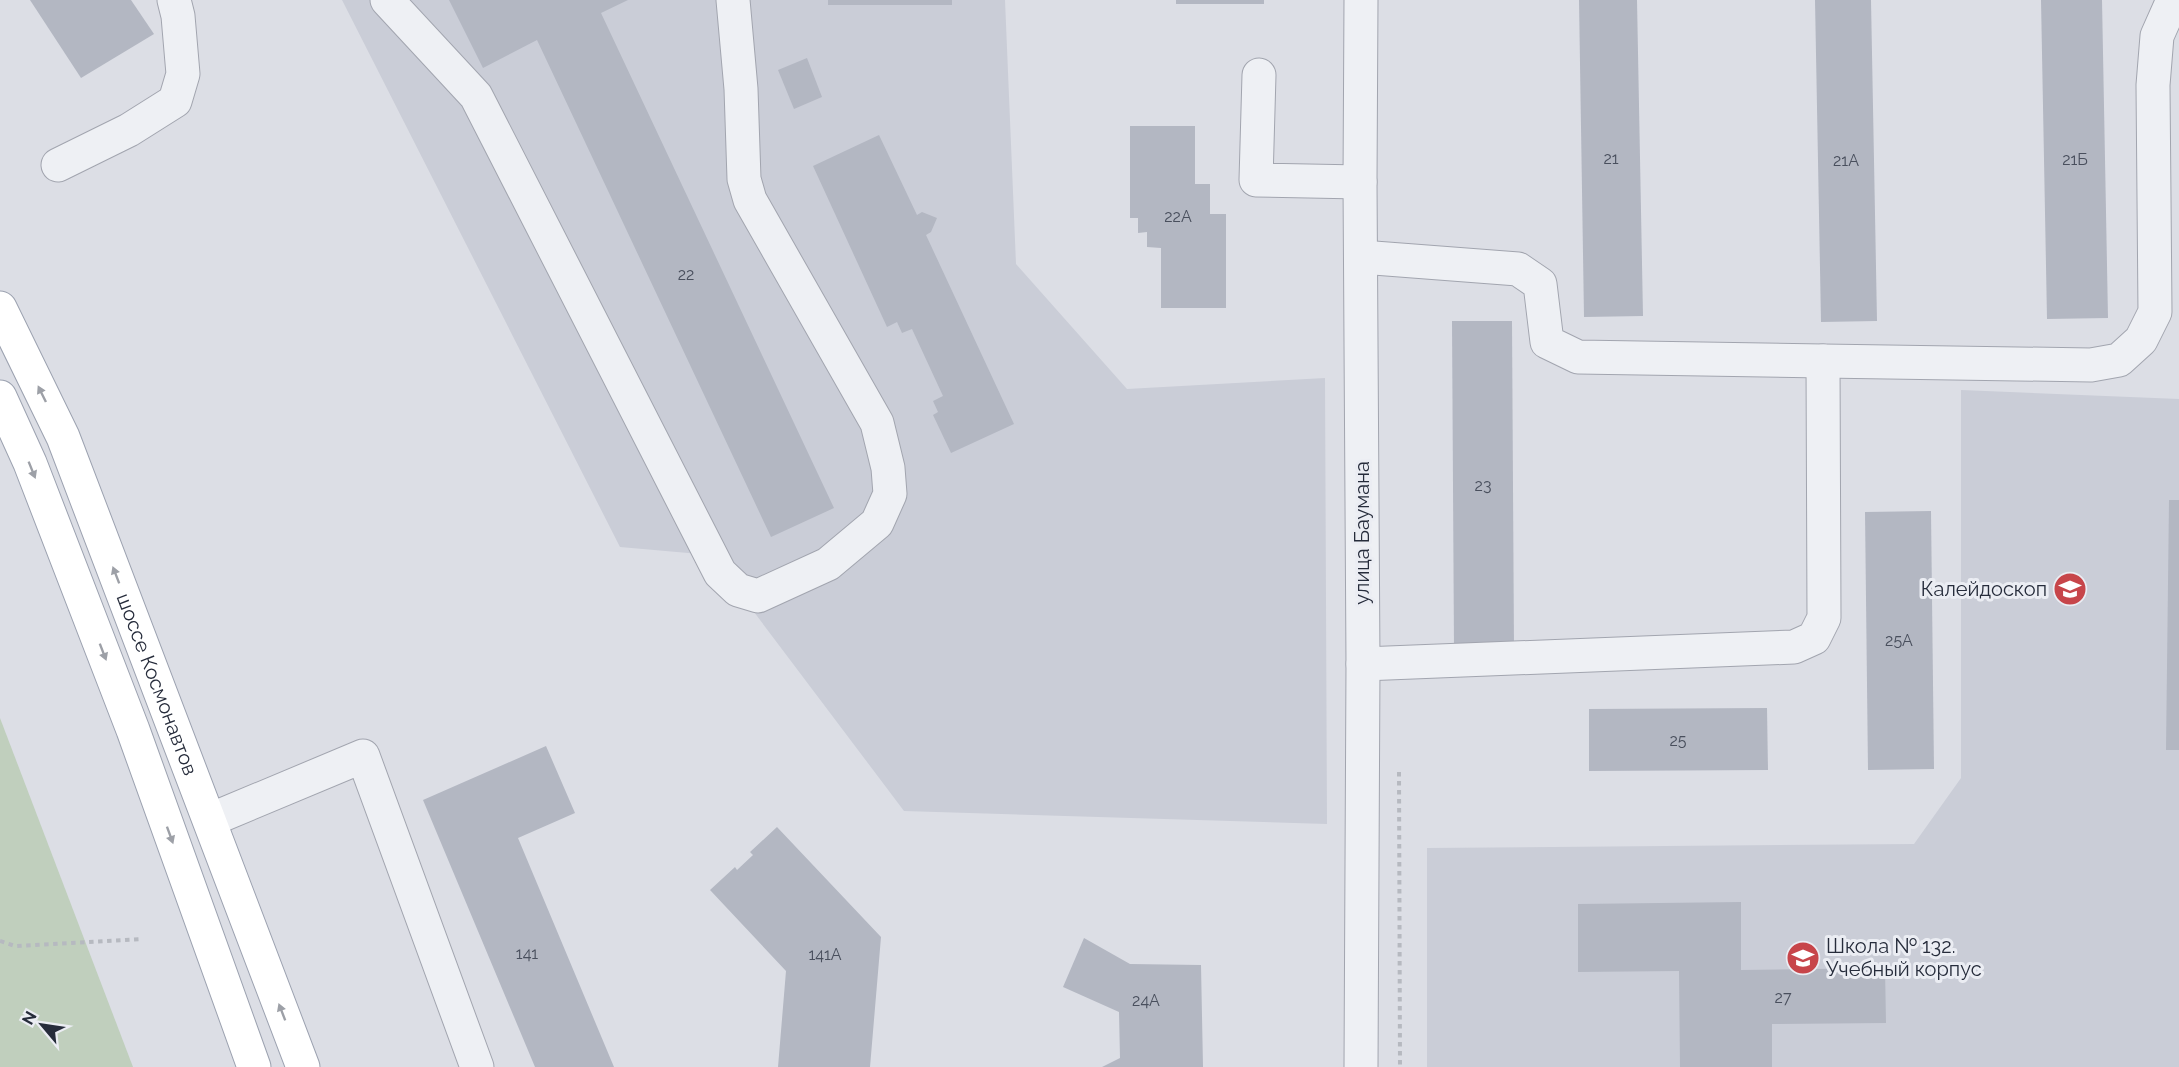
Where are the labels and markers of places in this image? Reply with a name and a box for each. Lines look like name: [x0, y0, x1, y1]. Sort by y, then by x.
school or university icon: Калейдоскоп: [2052, 571, 2088, 607]
place label: Калейдоскоп: [1921, 577, 2047, 601]
place label: Школа № 132. Учебный корпус: [1826, 934, 1982, 981]
school or university icon: Школа № 132. Учебный корпус: [1785, 940, 1821, 976]

